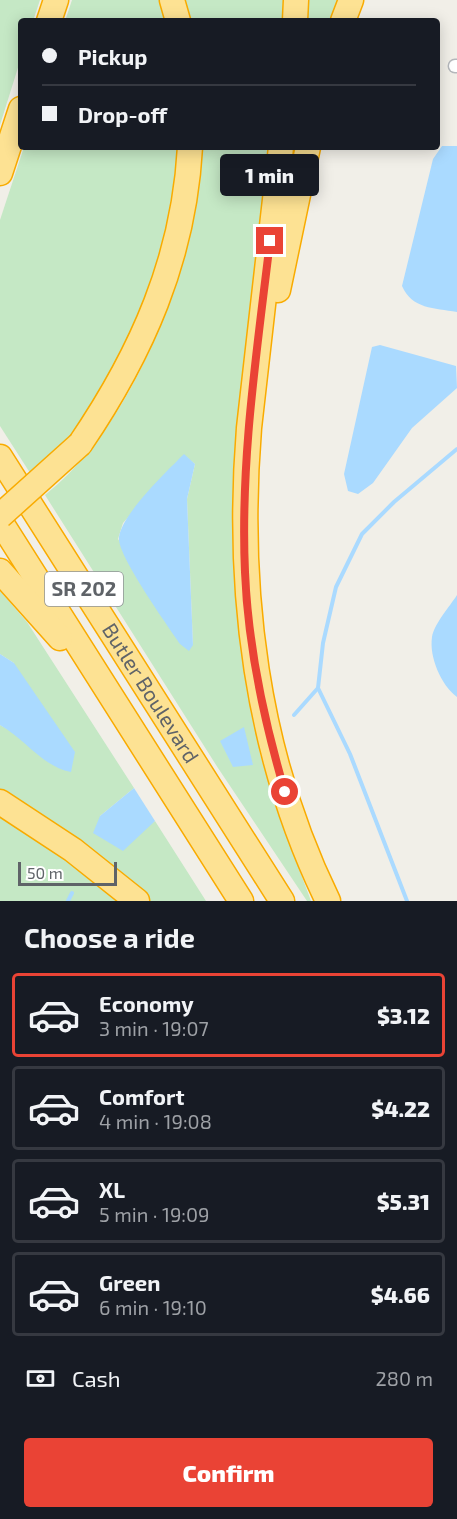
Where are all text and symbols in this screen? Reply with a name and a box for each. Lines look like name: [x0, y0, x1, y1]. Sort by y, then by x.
text: Pickup: [78, 43, 147, 69]
text: Drop-off: [78, 101, 167, 127]
callout: 1 min: [220, 154, 320, 196]
text: 1 min: [245, 163, 294, 187]
route end: [256, 227, 283, 254]
road number: SR 202: [45, 572, 123, 606]
street label: Butler Boulevard: [98, 618, 205, 767]
route start: [271, 778, 298, 805]
scale bar: [18, 859, 117, 886]
text: 50 m: [27, 863, 63, 882]
text: Choose a ride: [24, 921, 195, 953]
icon: car: [27, 988, 81, 1042]
text: Economy: [99, 990, 194, 1016]
text: $3.12: [377, 1002, 430, 1028]
text: 3 min · 19:07: [99, 1016, 209, 1040]
icon: car: [27, 1081, 81, 1135]
text: Comfort: [99, 1083, 184, 1109]
text: $4.22: [371, 1095, 430, 1121]
text: 4 min · 19:08: [99, 1109, 212, 1133]
icon: car: [27, 1174, 81, 1228]
text: XL: [99, 1176, 125, 1202]
text: $5.31: [377, 1188, 430, 1214]
text: 5 min · 19:09: [99, 1202, 210, 1226]
icon: car: [27, 1267, 81, 1321]
text: Green: [99, 1269, 161, 1295]
text: $4.66: [371, 1281, 430, 1307]
text: 6 min · 19:10: [99, 1295, 207, 1319]
icon: cash: [24, 1362, 57, 1395]
text: Cash: [72, 1365, 121, 1391]
text: 280 m: [376, 1366, 433, 1390]
button: Confirm: [24, 1438, 433, 1507]

